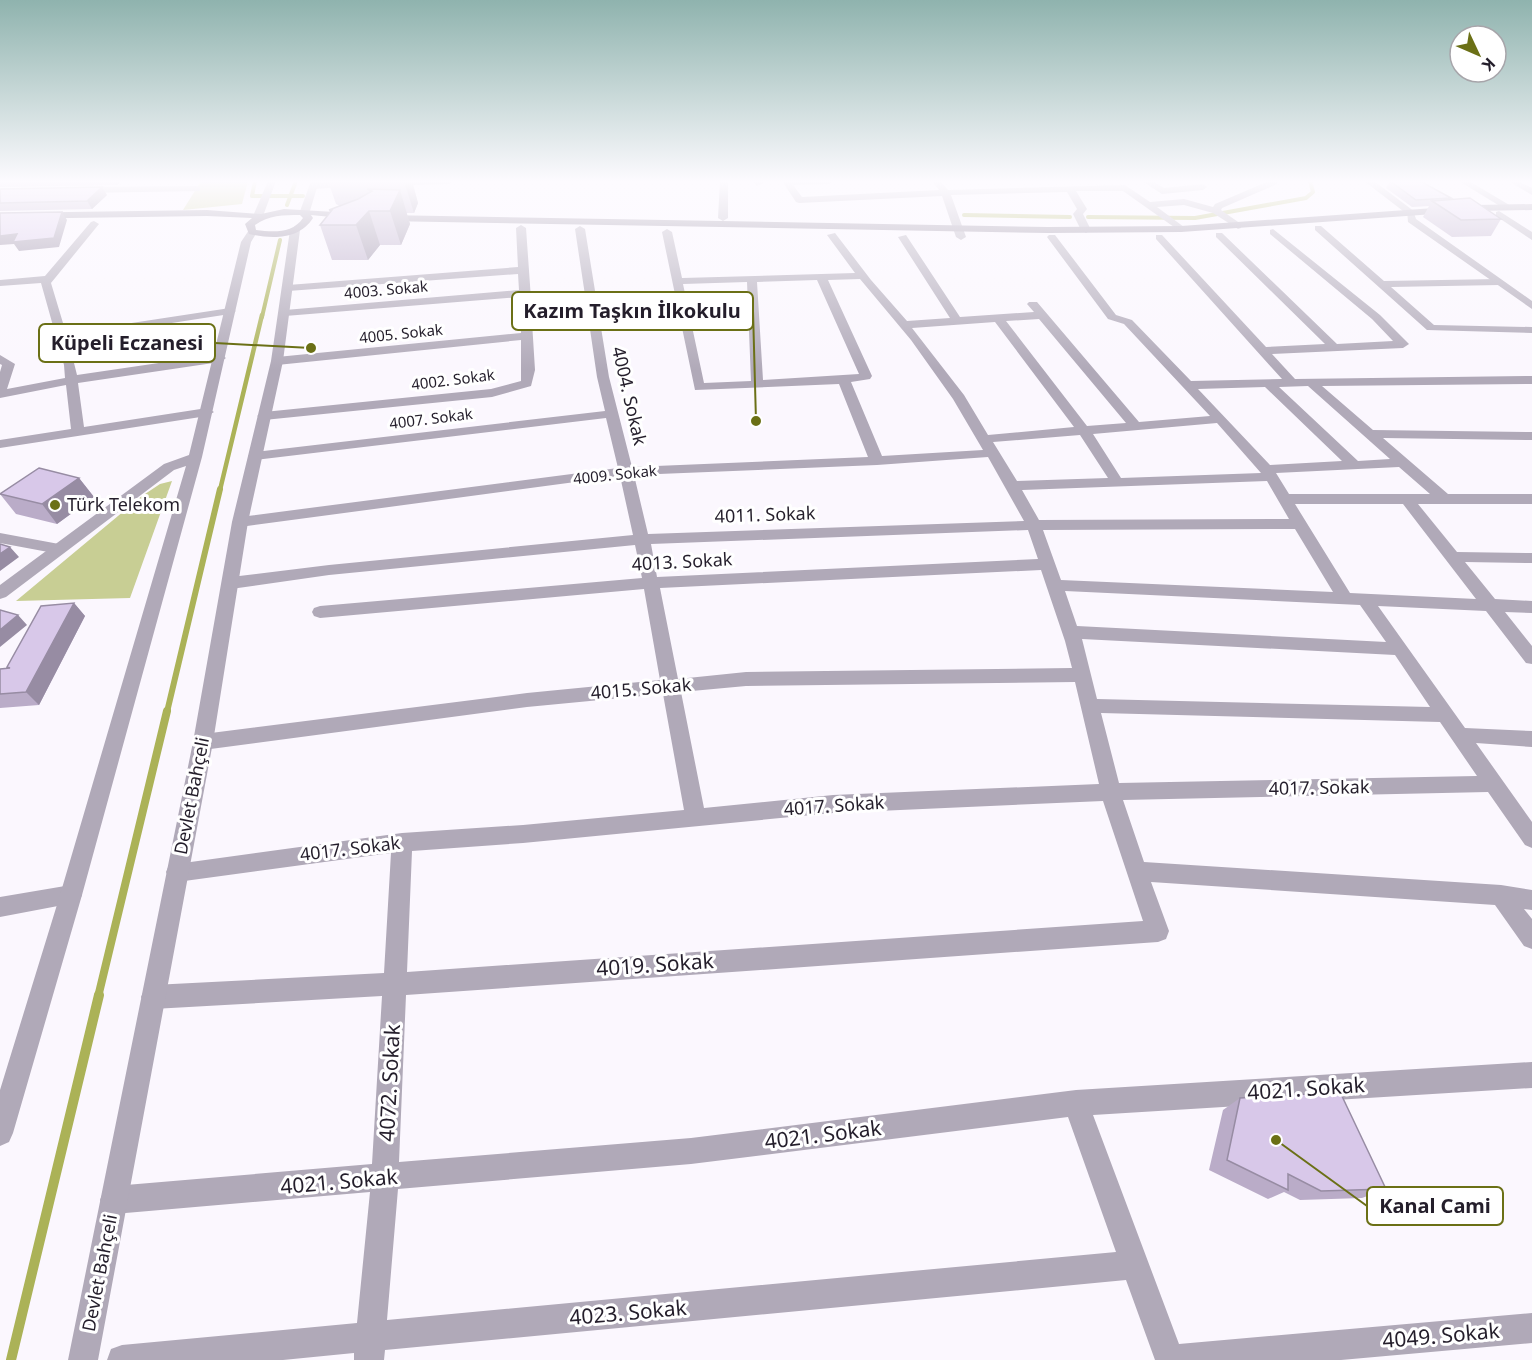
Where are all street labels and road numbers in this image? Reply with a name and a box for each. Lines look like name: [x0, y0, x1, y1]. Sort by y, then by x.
street label: 4003. Sokak: [343, 275, 429, 303]
street label: 4005. Sokak: [358, 319, 444, 347]
street label: 4004. Sokak: [607, 344, 653, 448]
street label: 4002. Sokak: [410, 364, 496, 394]
street label: 4007. Sokak: [388, 403, 474, 433]
street label: 4009. Sokak: [572, 460, 658, 488]
street label: 4011. Sokak: [714, 500, 816, 528]
street label: 4013. Sokak: [631, 546, 733, 576]
street label: 4015. Sokak: [590, 672, 693, 704]
street label: Devlet Bahçeli: [168, 735, 214, 857]
street label: 4017. Sokak: [1268, 774, 1370, 800]
street label: 4017. Sokak: [783, 789, 885, 820]
street label: 4017. Sokak: [298, 830, 402, 866]
street label: 4019. Sokak: [595, 946, 715, 982]
street label: 4072. Sokak: [372, 1023, 406, 1142]
street label: 4021. Sokak: [1246, 1070, 1366, 1106]
street label: 4021. Sokak: [763, 1113, 884, 1155]
street label: 4021. Sokak: [279, 1162, 399, 1200]
street label: Devlet Bahçeli: [76, 1212, 122, 1334]
street label: 4023. Sokak: [568, 1293, 688, 1331]
street label: 4049. Sokak: [1381, 1316, 1501, 1354]

